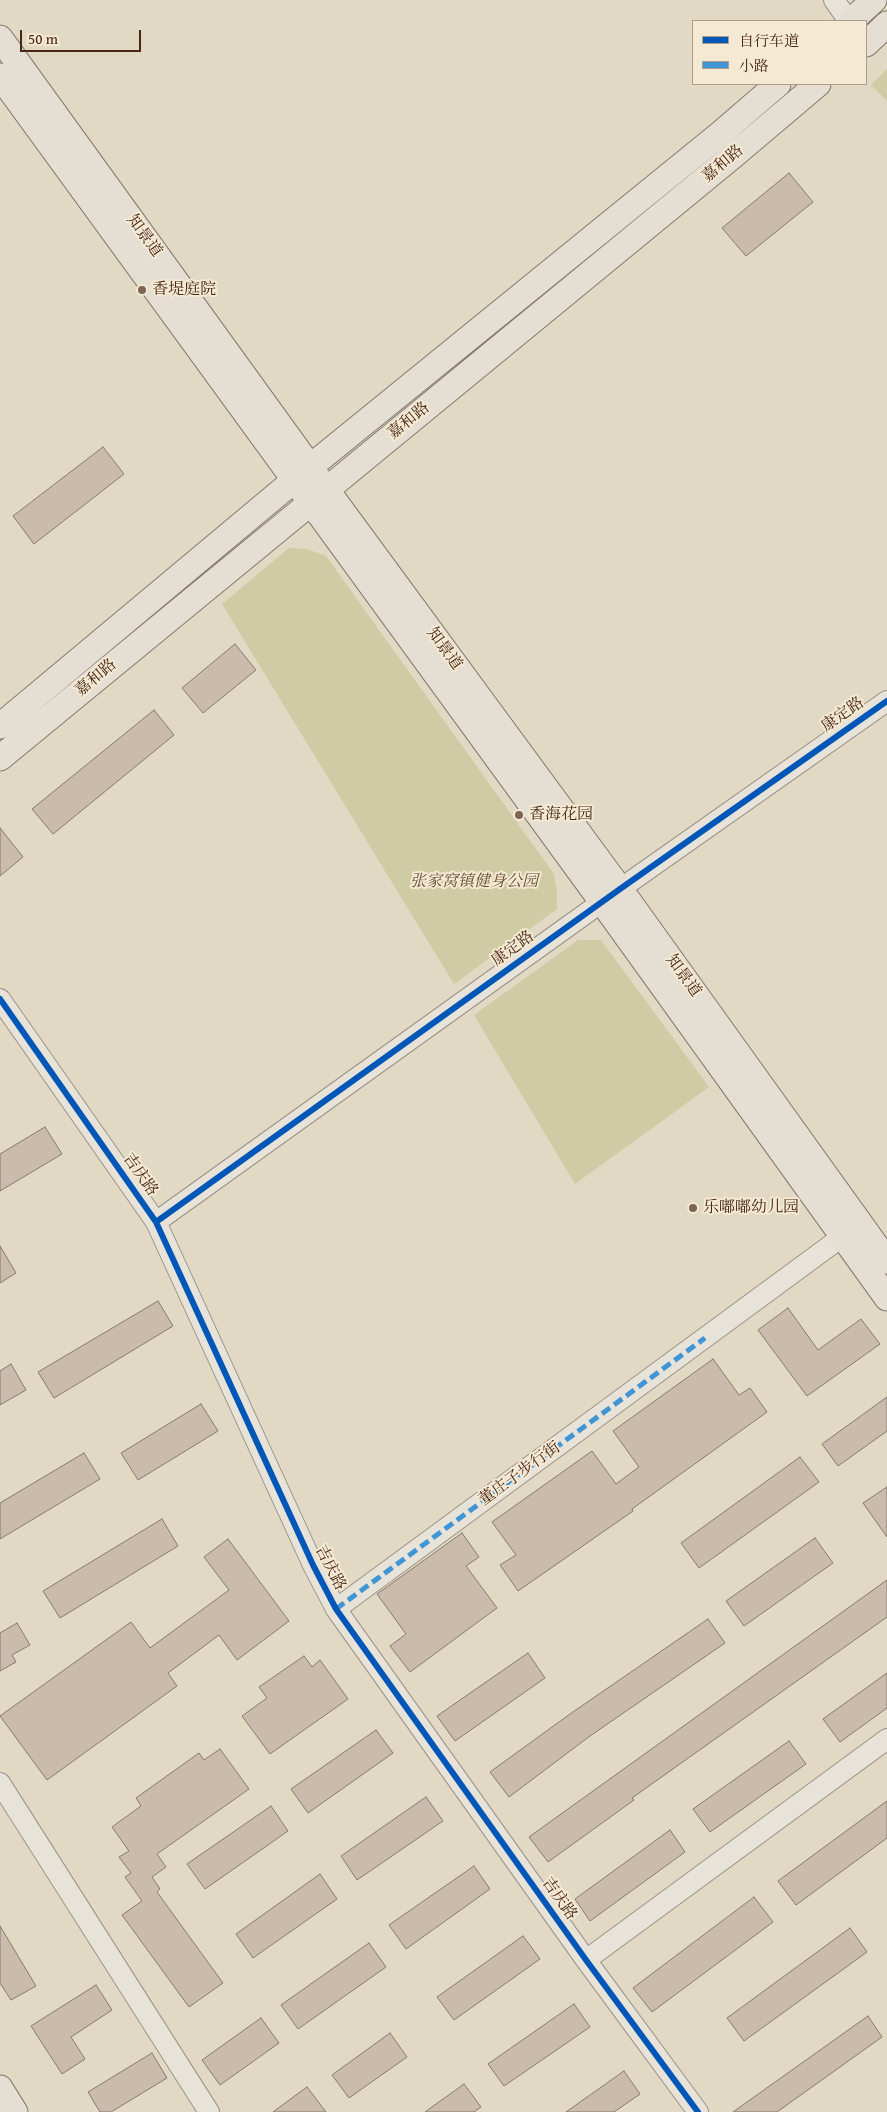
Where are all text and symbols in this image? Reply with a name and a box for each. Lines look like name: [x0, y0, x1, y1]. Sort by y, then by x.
scale bar: [22, 20, 144, 52]
legend: [692, 20, 867, 85]
text: 50 m: [28, 28, 58, 49]
text: 自行车道: [739, 30, 799, 51]
text: 小路: [739, 55, 769, 76]
street label: 嘉和路: [698, 141, 748, 187]
street label: 知景道: [122, 211, 166, 261]
place label: 香堤庭院: [152, 280, 216, 300]
marker: 香堤庭院: [136, 284, 148, 296]
street label: 嘉和路: [384, 398, 434, 444]
street label: 知景道: [422, 624, 466, 674]
street label: 嘉和路: [71, 655, 121, 701]
street label: 康定路: [818, 693, 868, 737]
place label: 香海花园: [529, 805, 593, 825]
marker: 香海花园: [513, 809, 525, 821]
park label: 张家窝镇健身公园: [410, 872, 538, 892]
street label: 康定路: [488, 927, 538, 971]
street label: 知景道: [661, 951, 705, 1001]
street label: 吉庆路: [118, 1150, 162, 1200]
place label: 乐嘟嘟幼儿园: [703, 1198, 799, 1218]
marker: 乐嘟嘟幼儿园: [687, 1202, 699, 1214]
street label: 董庄子步行街: [476, 1438, 564, 1510]
street label: 吉庆路: [311, 1542, 349, 1594]
street label: 吉庆路: [537, 1874, 581, 1924]

